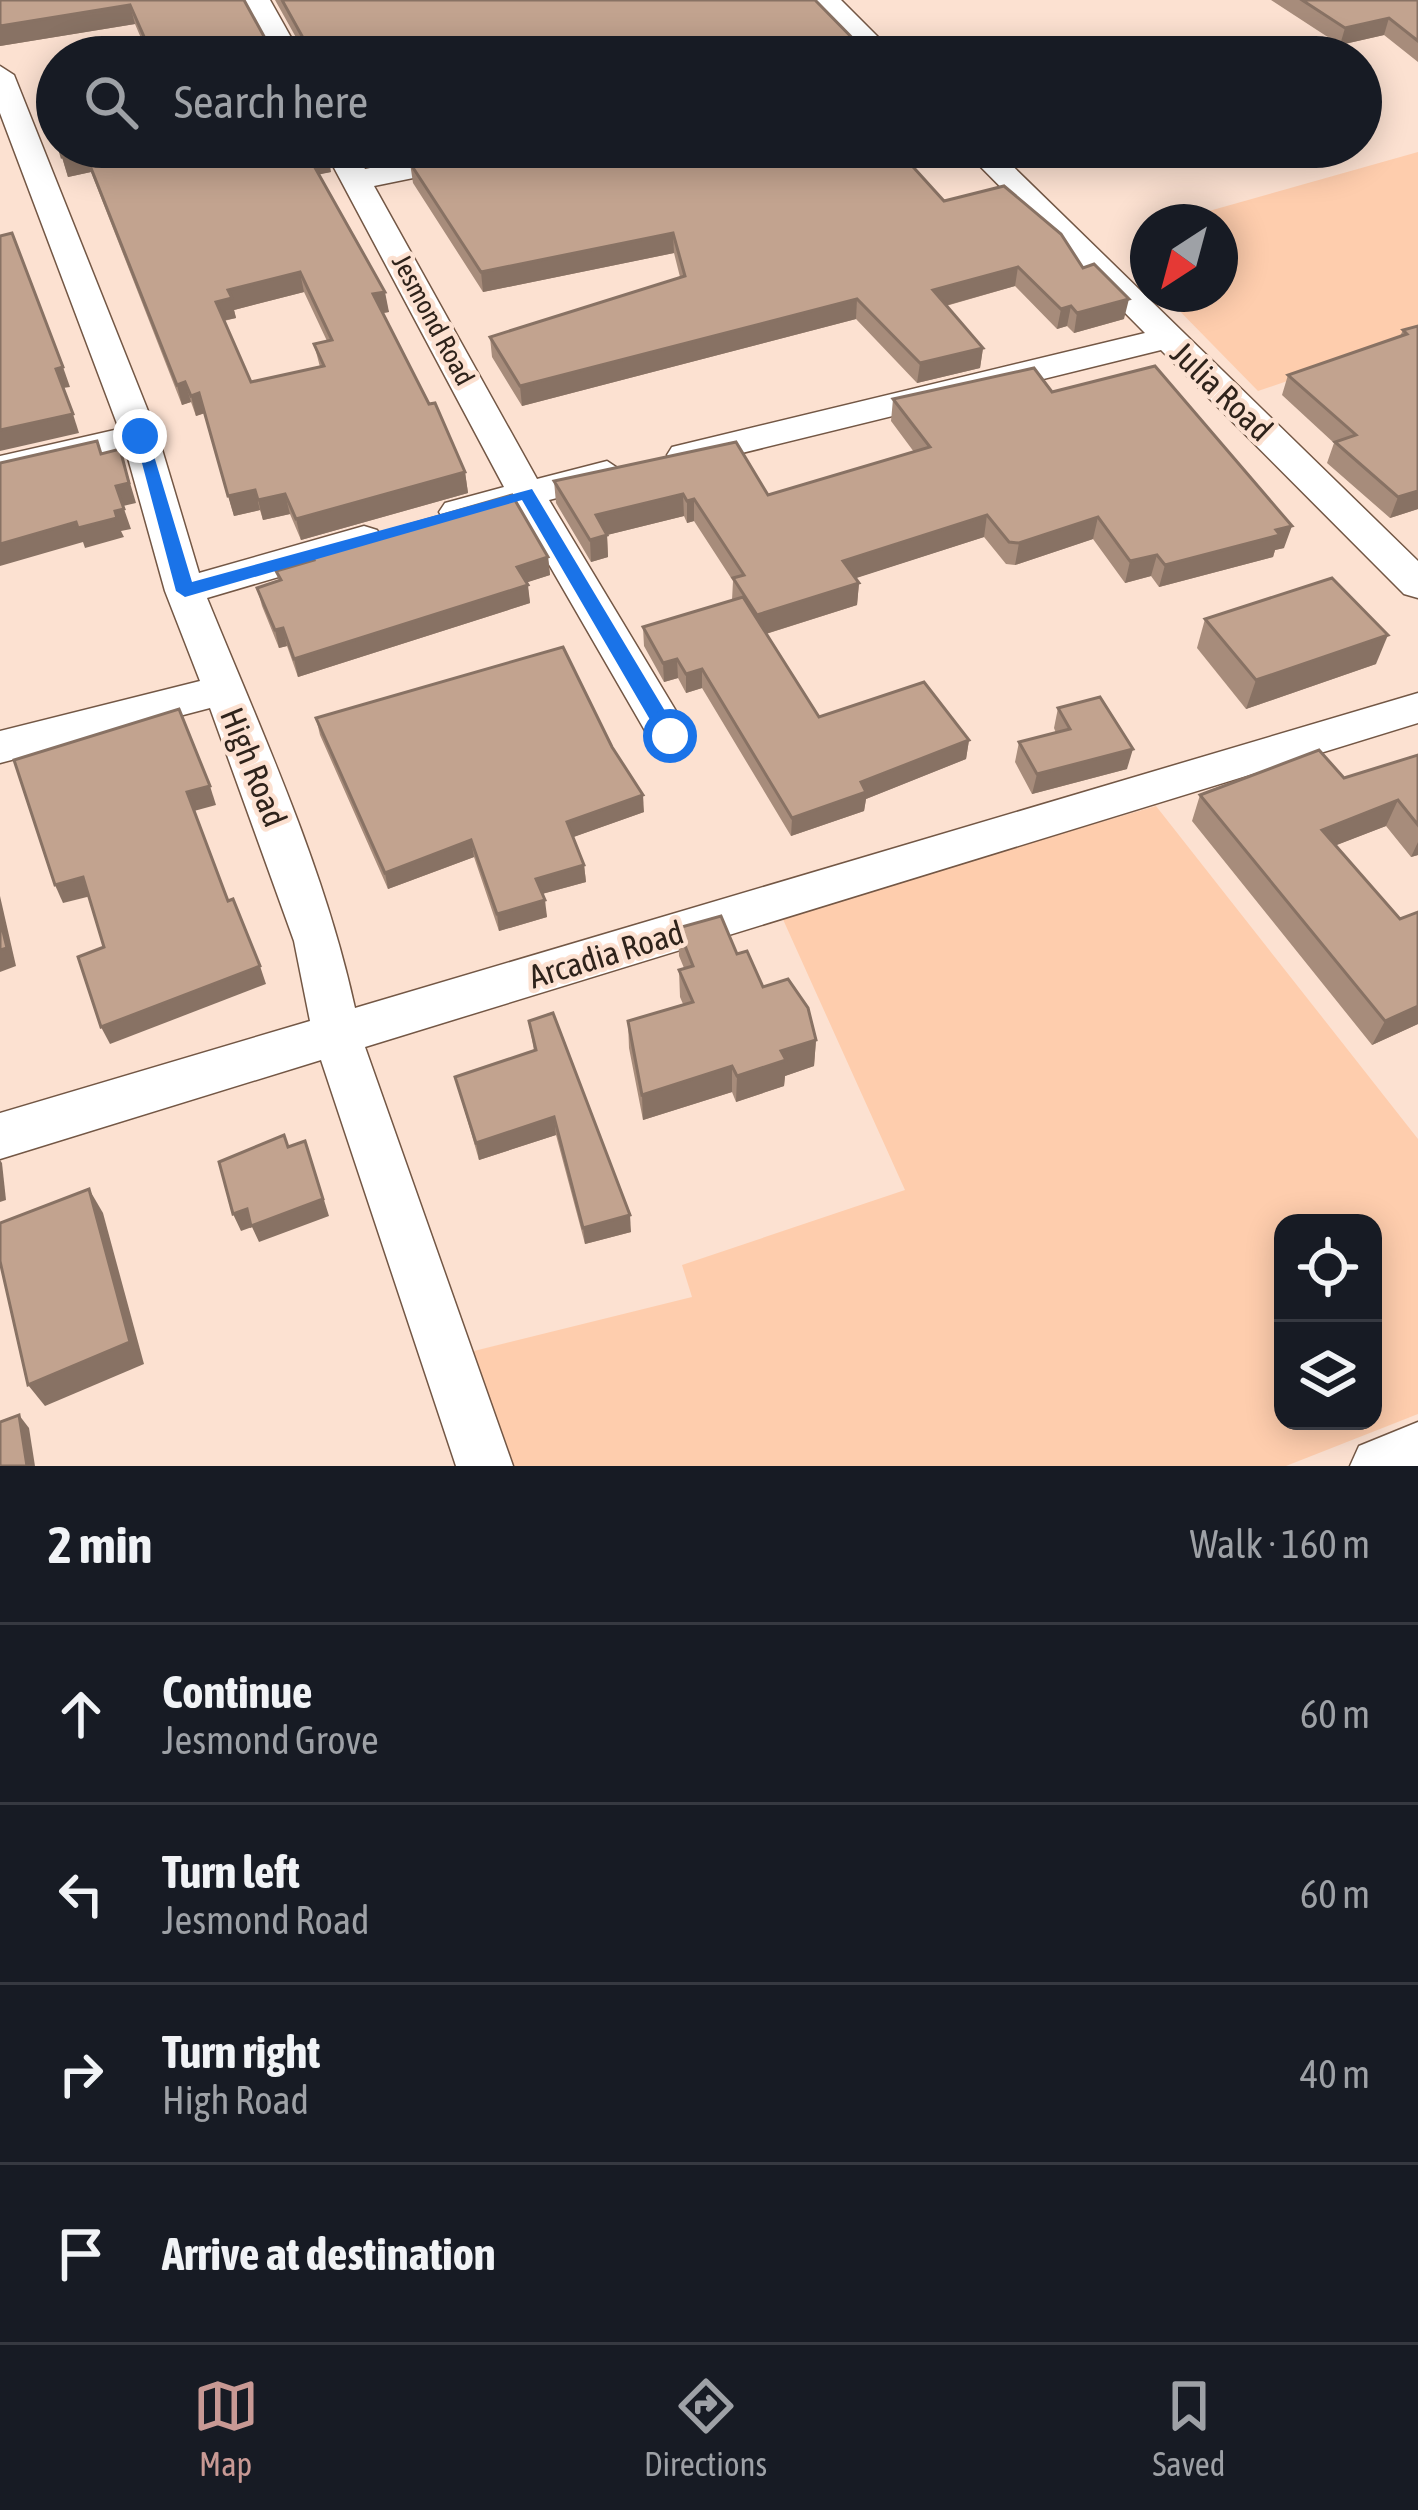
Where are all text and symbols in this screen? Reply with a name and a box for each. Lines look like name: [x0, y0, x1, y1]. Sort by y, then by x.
search box: [36, 36, 1382, 168]
icon: search: [78, 69, 144, 135]
text: Search here: [174, 76, 368, 128]
north arrow: [1130, 204, 1238, 312]
street label: Jesmond Road: [386, 249, 481, 390]
street label: Julia Road: [1164, 334, 1280, 448]
route end: [113, 409, 167, 463]
street label: High Road: [213, 702, 295, 832]
route start: [643, 709, 697, 763]
street label: Arcadia Road: [524, 913, 688, 995]
map controls: [1274, 1214, 1382, 1430]
button: locate: [1274, 1214, 1382, 1322]
button: layers: [1274, 1322, 1382, 1430]
text: 2 min: [48, 1515, 152, 1574]
text: Walk · 160 m: [1190, 1522, 1370, 1566]
text: Continue: [162, 1666, 313, 1718]
icon: ahead: [48, 1681, 114, 1747]
text: 60 m: [1300, 1692, 1370, 1736]
text: Jesmond Grove: [162, 1718, 379, 1762]
text: Turn left: [162, 1846, 300, 1898]
icon: left: [48, 1861, 114, 1927]
text: 60 m: [1300, 1872, 1370, 1916]
text: Jesmond Road: [162, 1898, 370, 1942]
text: Turn right: [162, 2026, 320, 2078]
icon: right: [48, 2041, 114, 2107]
text: 40 m: [1300, 2052, 1370, 2096]
text: High Road: [162, 2078, 309, 2122]
icon: arrive: [48, 2221, 114, 2287]
text: Arrive at destination: [162, 2228, 496, 2280]
tab: Map: [193, 2373, 259, 2483]
tab: Directions: [644, 2373, 767, 2483]
tab: Saved: [1152, 2373, 1225, 2483]

